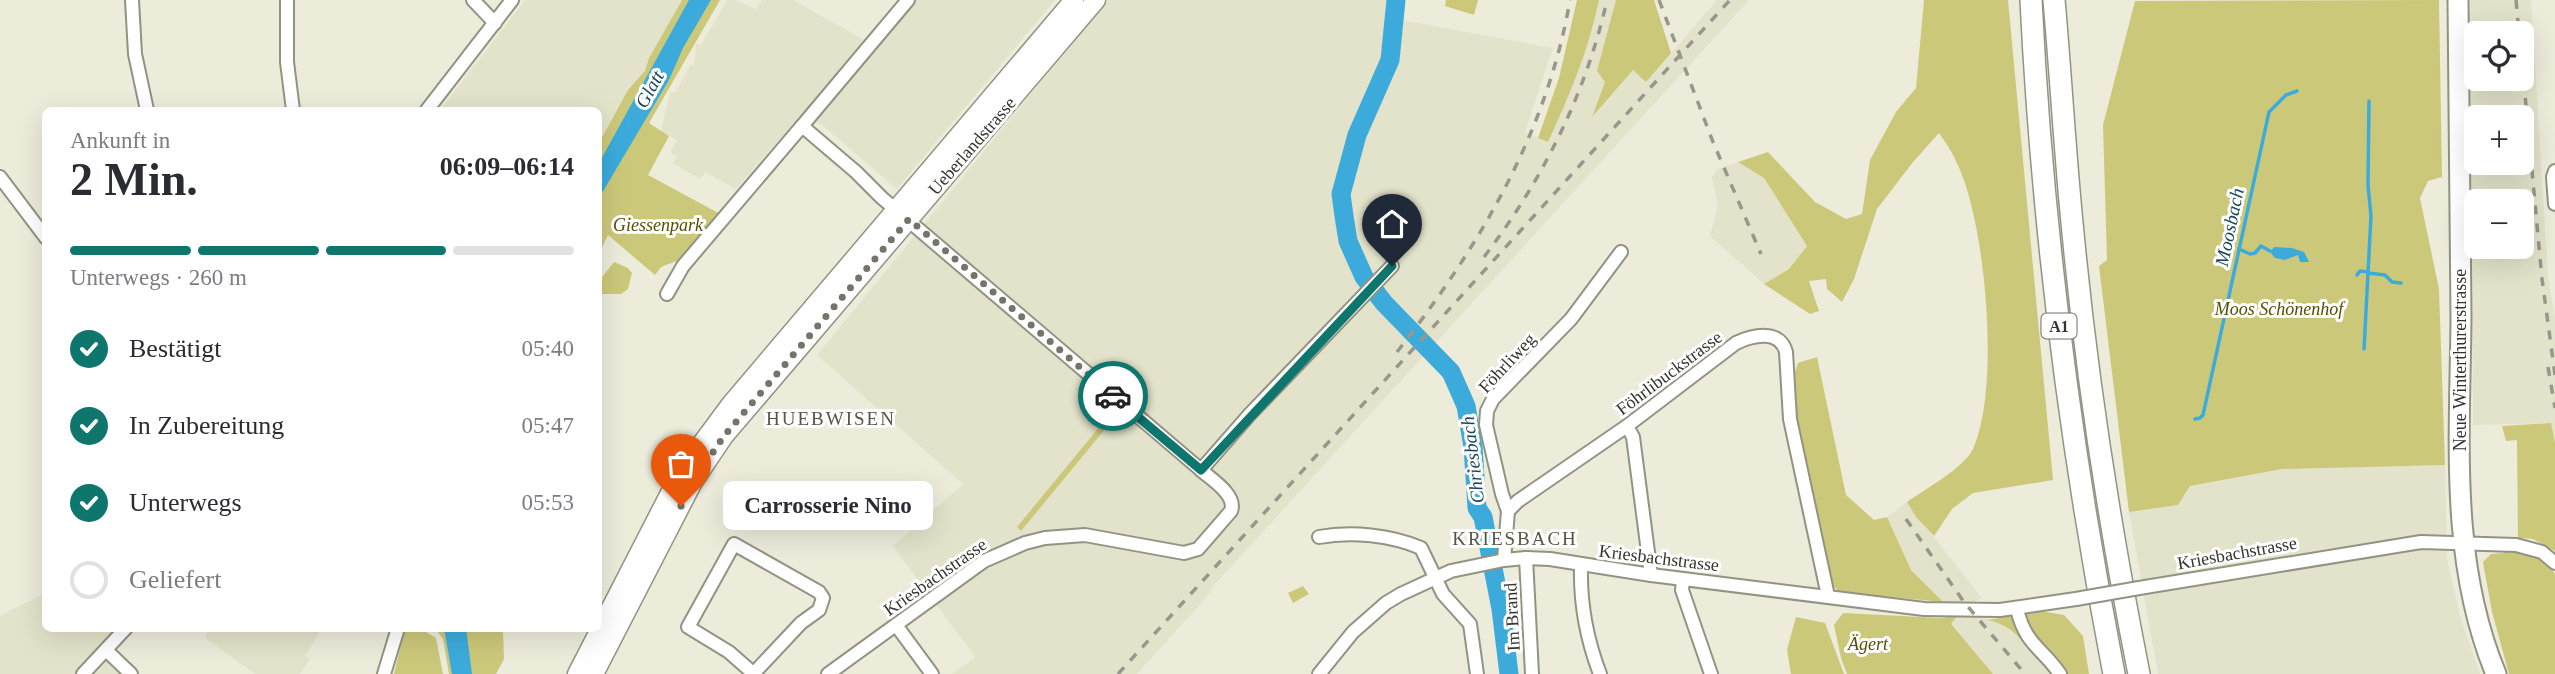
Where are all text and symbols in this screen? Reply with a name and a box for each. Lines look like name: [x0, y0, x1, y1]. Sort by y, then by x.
map controls: [2464, 21, 2534, 259]
button: locate: [2464, 21, 2534, 91]
water label: Glatt: [631, 66, 668, 111]
street label: Ueberlandstrasse: [924, 93, 1020, 199]
button: +: [2464, 105, 2534, 175]
text: Ankunft in: [70, 128, 170, 153]
text: 06:09–06:14: [440, 152, 574, 181]
text: 2 Min.: [70, 154, 198, 205]
water label: Moosbach: [2211, 186, 2248, 269]
button: −: [2464, 189, 2534, 259]
pin: [1362, 194, 1422, 266]
icon: home: [1373, 205, 1411, 243]
park label: Giessenpark: [613, 215, 704, 235]
text: Unterwegs · 260 m: [70, 265, 247, 290]
street label: Neue Winterthurerstrasse: [2450, 269, 2470, 451]
park label: Moos Schönenhof: [2214, 299, 2346, 319]
road number: A1: [2042, 314, 2076, 338]
street label: Föhrlibuckstrasse: [1612, 327, 1726, 419]
street label: Föhrliweg: [1474, 329, 1540, 397]
icon: check: [70, 330, 108, 368]
text: Bestätigt: [129, 334, 221, 363]
text: 05:40: [522, 336, 574, 361]
courier: [1078, 361, 1148, 431]
icon: car: [1094, 377, 1132, 415]
icon: check: [70, 407, 108, 445]
district label: HUEBWISEN: [766, 408, 896, 429]
text: In Zubereitung: [129, 411, 284, 440]
text: 05:47: [522, 413, 574, 438]
water label: Chriesbach: [1457, 415, 1488, 505]
pin: [651, 434, 711, 506]
icon: bag: [662, 445, 700, 483]
callout: Carrosserie Nino: [723, 482, 933, 530]
icon: check: [70, 484, 108, 522]
text: Unterwegs: [129, 488, 242, 517]
text: 05:53: [522, 490, 574, 515]
text: Carrosserie Nino: [744, 493, 912, 518]
district label: KRIESBACH: [1452, 528, 1578, 549]
street label: Kriesbachstrasse: [2176, 533, 2298, 573]
street label: Kriesbachstrasse: [880, 534, 990, 620]
street label: Kriesbachstrasse: [1598, 541, 1720, 575]
text: Geliefert: [129, 565, 221, 594]
street label: Im Brand: [1500, 582, 1524, 652]
park label: Ägert: [1847, 634, 1889, 654]

